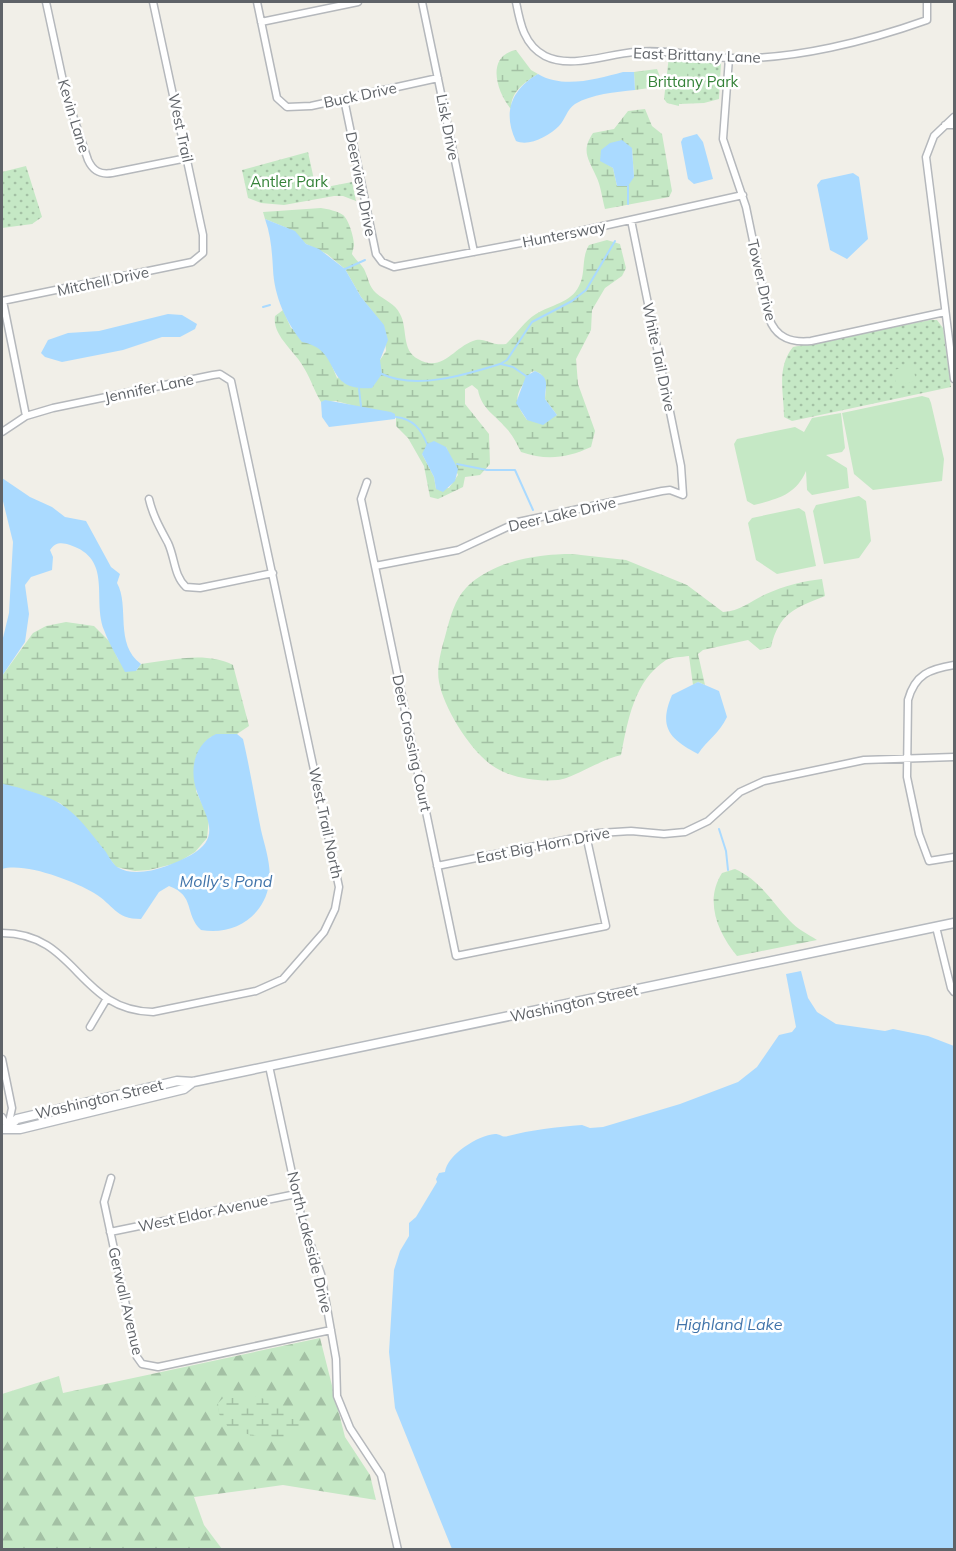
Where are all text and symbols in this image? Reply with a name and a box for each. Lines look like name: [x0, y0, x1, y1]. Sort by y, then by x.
street label: East Brittany Lane: [633, 43, 761, 67]
park label: Brittany Park: [648, 72, 739, 91]
street label: Kevin Lane: [54, 77, 94, 155]
street label: Buck Drive: [322, 78, 398, 112]
street label: West Trail: [164, 92, 198, 164]
street label: Lisk Drive: [432, 92, 464, 162]
street label: Deerview Drive: [342, 130, 380, 238]
park label: Antler Park: [250, 172, 328, 191]
street label: Huntersway: [521, 217, 607, 251]
street label: Tower Drive: [743, 237, 781, 323]
street label: Mitchell Drive: [55, 262, 151, 300]
street label: White Tail Drive: [638, 301, 680, 413]
street label: Jennifer Lane: [103, 369, 195, 407]
street label: Deer Lake Drive: [506, 492, 618, 536]
street label: Deer Crossing Court: [388, 673, 436, 813]
street label: West Trail North: [305, 766, 347, 880]
street label: East Big Horn Drive: [475, 823, 611, 867]
water label: Molly's Pond: [180, 871, 273, 891]
street label: Washington Street: [508, 980, 640, 1026]
street label: Washington Street: [33, 1075, 165, 1123]
street label: North Lakeside Drive: [283, 1169, 337, 1315]
street label: West Eldor Avenue: [136, 1190, 270, 1236]
street label: Gerwall Avenue: [104, 1245, 148, 1357]
water label: Highland Lake: [676, 1314, 783, 1334]

